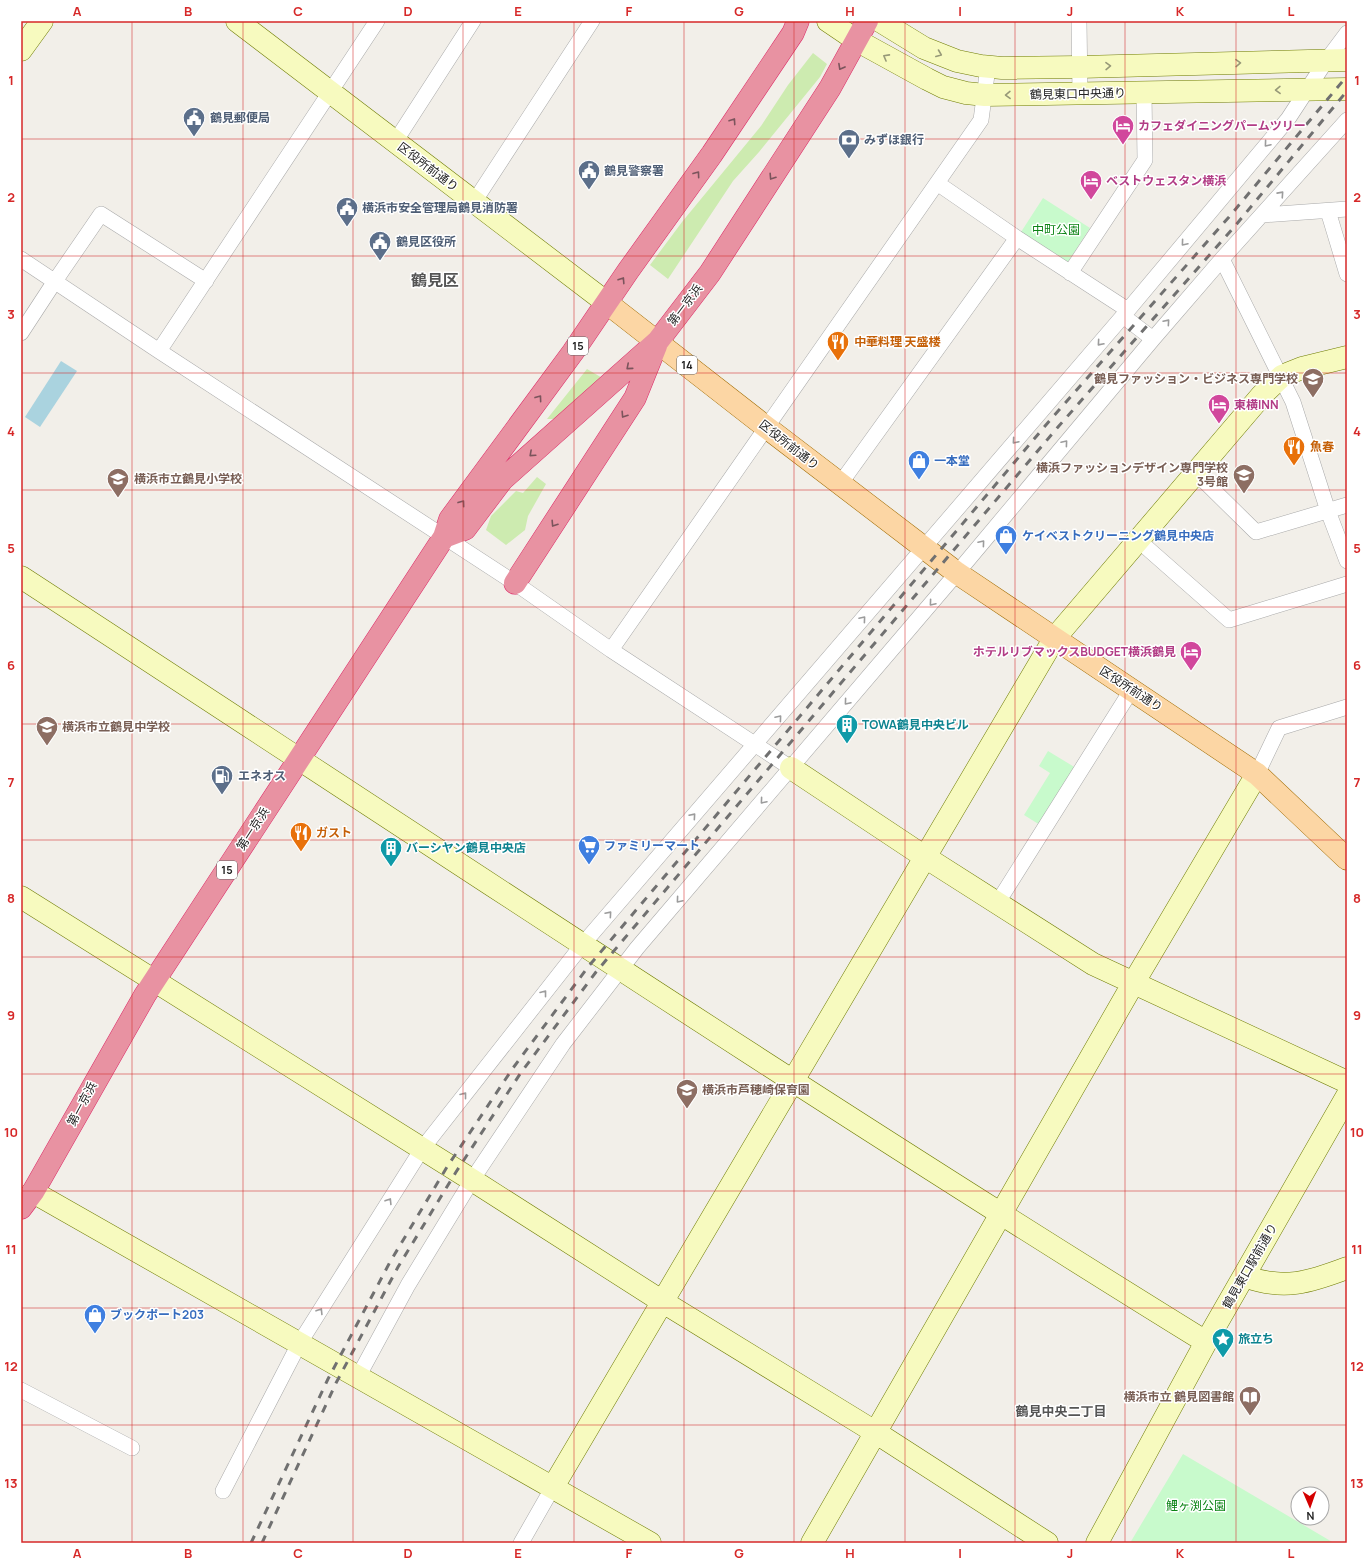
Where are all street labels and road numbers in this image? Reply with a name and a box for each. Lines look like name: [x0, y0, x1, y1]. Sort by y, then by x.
street label: 鶴見東口中央通り: [1030, 84, 1126, 103]
street label: 区役所前通り: [394, 138, 462, 195]
street label: 第一京浜: [663, 280, 706, 329]
road number: 15: [568, 337, 588, 355]
road number: 14: [677, 356, 697, 374]
street label: 区役所前通り: [756, 416, 823, 473]
street label: 区役所前通り: [1096, 662, 1166, 715]
street label: 第一京浜: [232, 804, 273, 853]
road number: 15: [217, 861, 237, 879]
street label: 第一京浜: [63, 1079, 100, 1129]
street label: 鶴見東口駅前通り: [1218, 1220, 1281, 1312]

